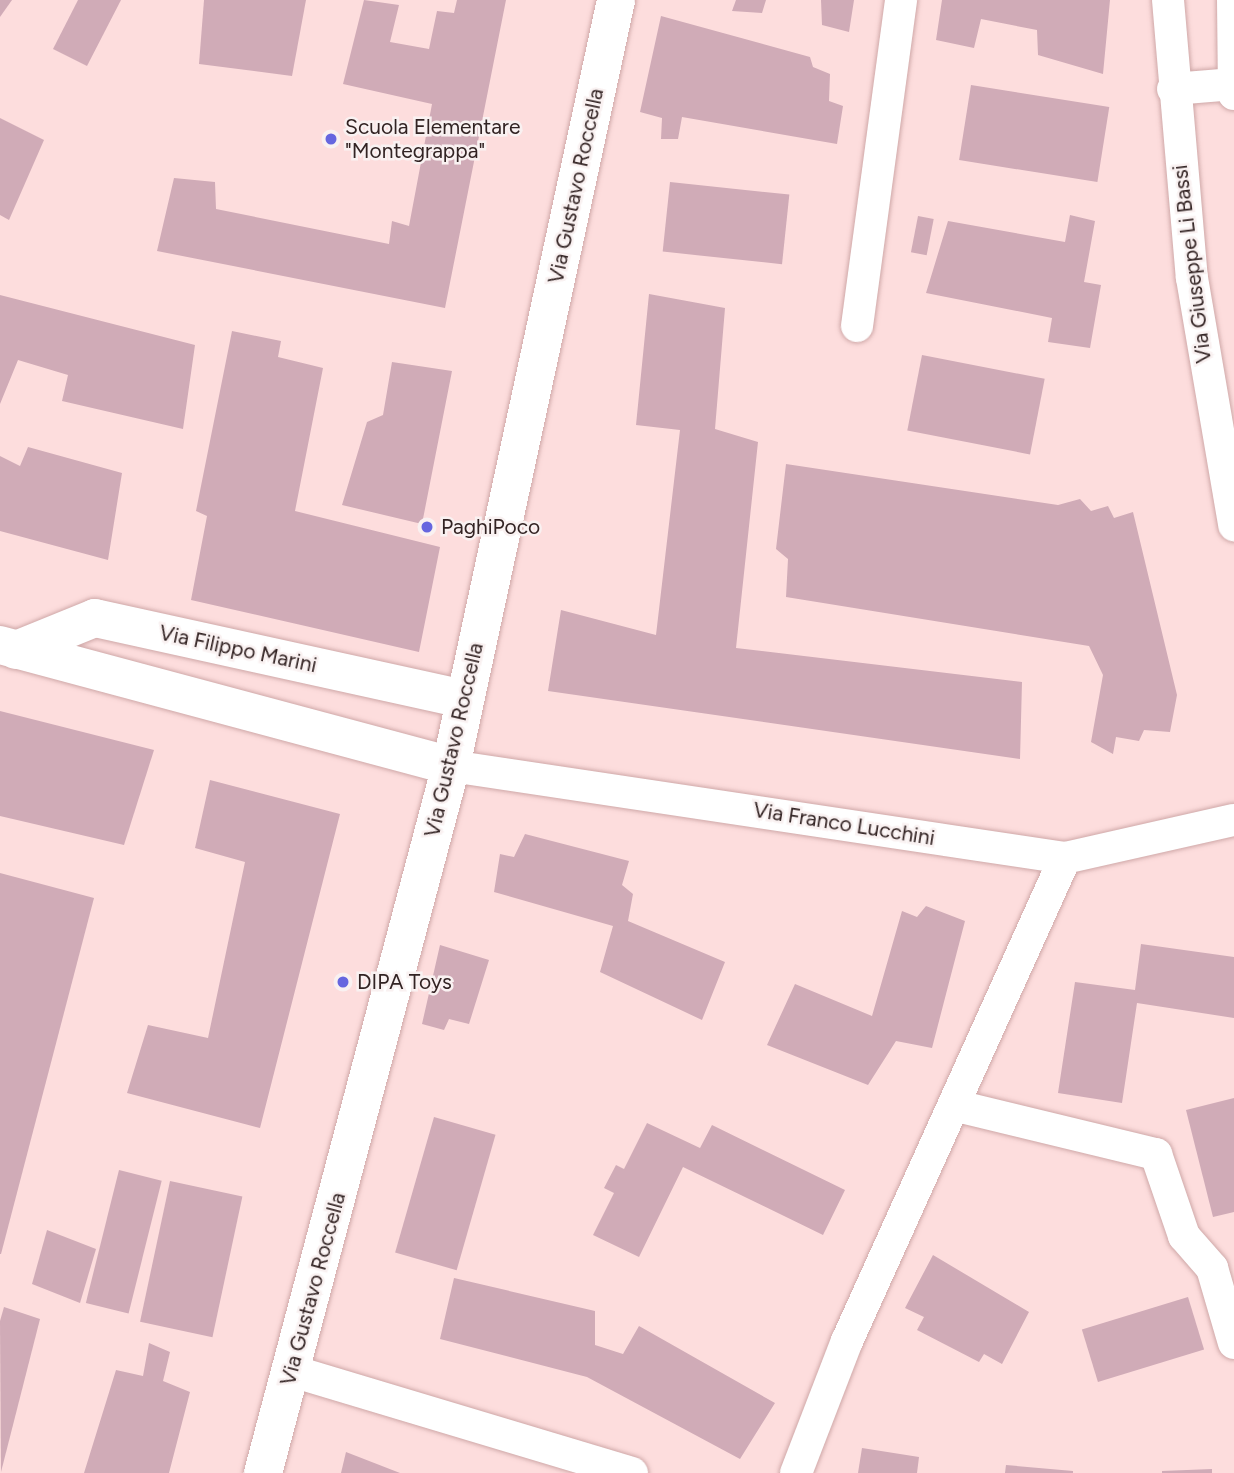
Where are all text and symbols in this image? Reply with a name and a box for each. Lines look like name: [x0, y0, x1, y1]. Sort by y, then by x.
street label: Via Gustavo Roccella: [543, 86, 609, 286]
place label: Scuola Elementare "Montegrappa": [345, 114, 520, 164]
marker: Scuola Elementare "Montegrappa": [323, 131, 339, 147]
street label: Via Giuseppe Li Bassi: [1167, 163, 1217, 365]
place label: PaghiPoco: [441, 514, 540, 540]
marker: PaghiPoco: [419, 519, 435, 535]
street label: Via Filippo Marini: [157, 620, 319, 678]
street label: Via Gustavo Roccella: [419, 640, 489, 840]
street label: Via Franco Lucchini: [752, 797, 936, 851]
place label: DIPA Toys: [357, 969, 452, 995]
marker: DIPA Toys: [335, 974, 351, 990]
street label: Via Gustavo Roccella: [275, 1190, 351, 1388]

